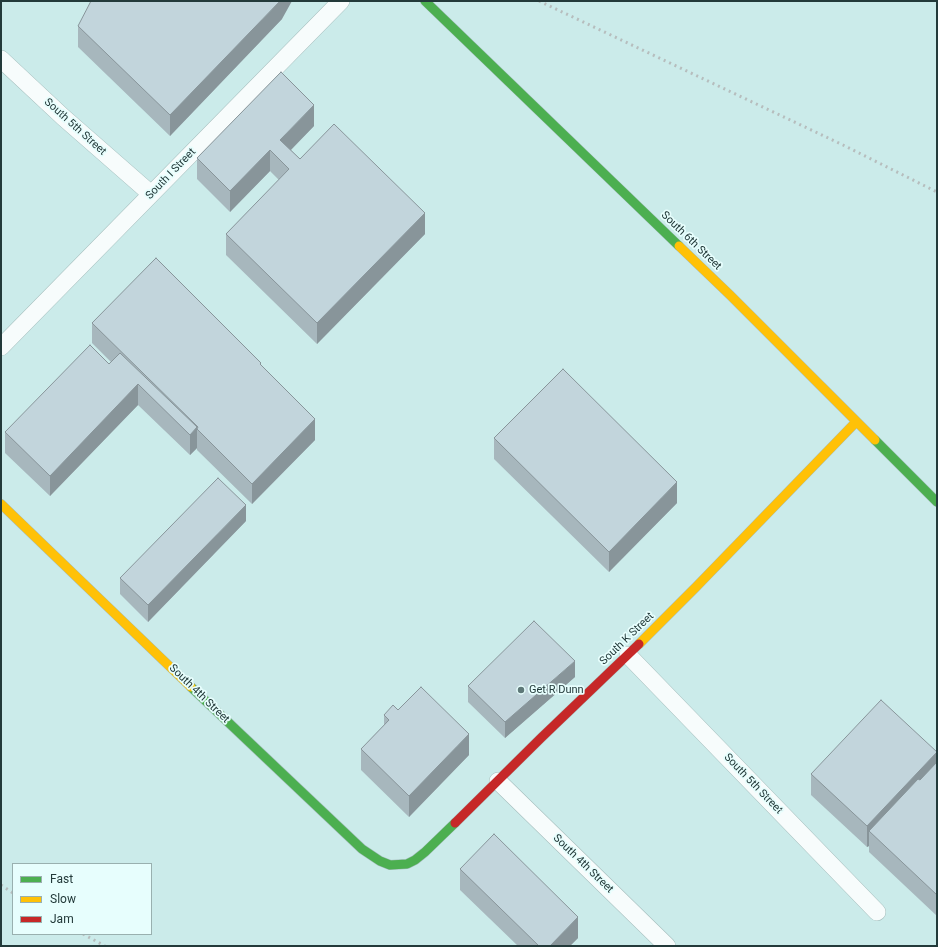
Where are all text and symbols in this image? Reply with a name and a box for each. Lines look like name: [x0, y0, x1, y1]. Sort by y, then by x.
street label: South 5th Street: [41, 96, 109, 158]
street label: South I Street: [143, 146, 199, 202]
street label: South 6th Street: [658, 209, 724, 273]
street label: South K Street: [597, 610, 657, 668]
street label: South 4th Street: [166, 662, 232, 726]
place label: Get R Dunn: [529, 683, 584, 697]
marker: Get R Dunn: [516, 685, 526, 695]
street label: South 5th Street: [721, 751, 785, 817]
street label: South 4th Street: [550, 832, 616, 896]
legend: [12, 863, 152, 935]
text: Fast: [50, 872, 73, 886]
text: Slow: [50, 892, 76, 906]
text: Jam: [50, 912, 74, 926]

